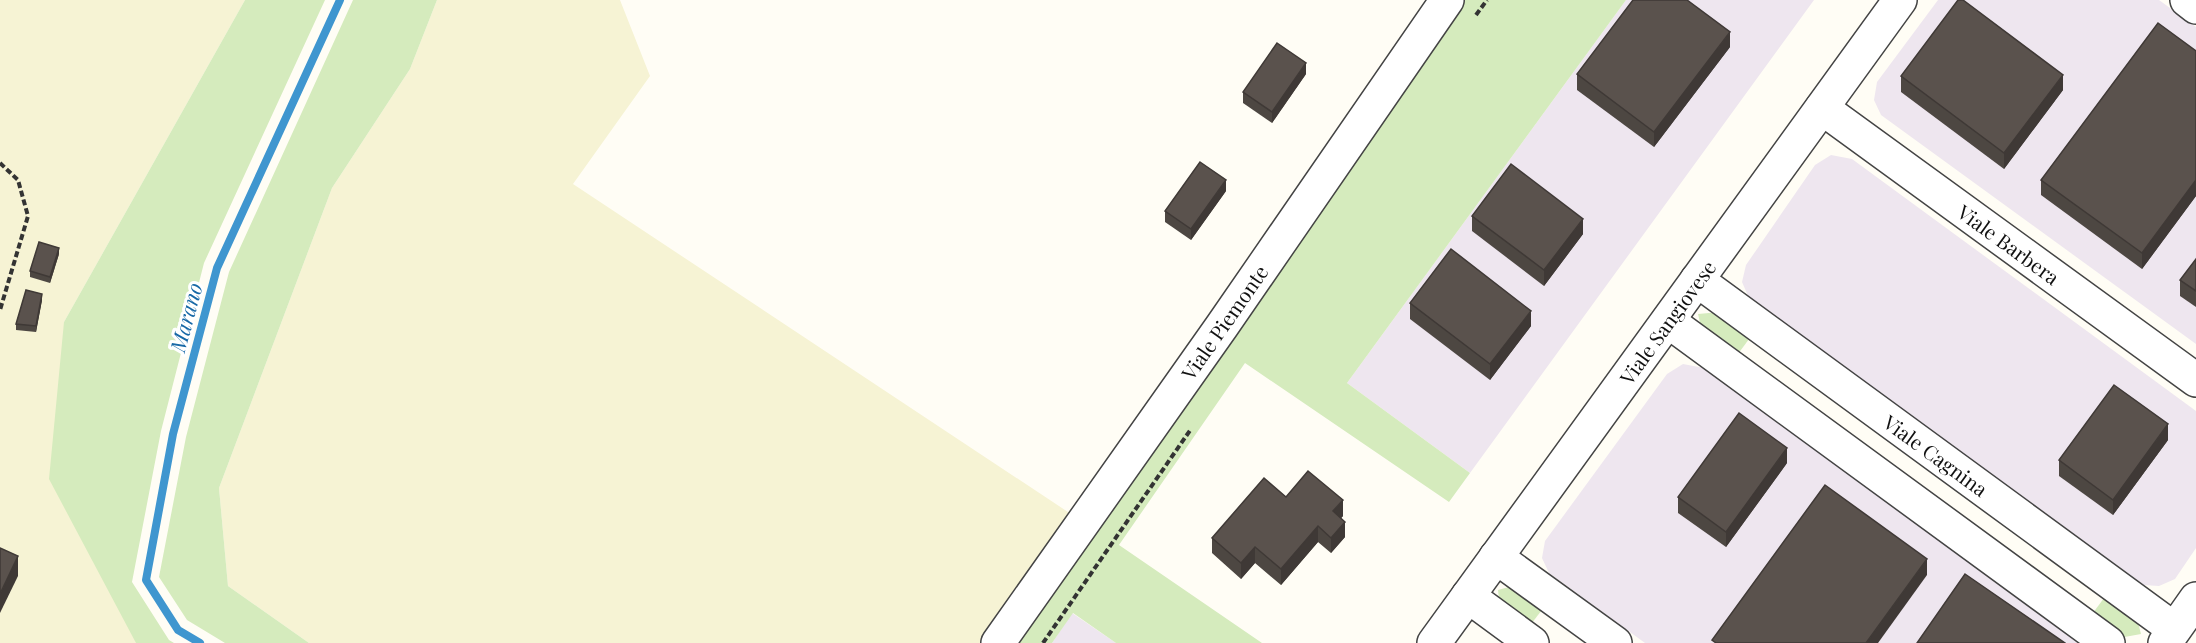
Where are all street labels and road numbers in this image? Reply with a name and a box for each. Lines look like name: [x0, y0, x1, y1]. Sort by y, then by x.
street label: Viale Barbera: [1952, 197, 2065, 290]
street label: Viale Sangiovese: [1612, 255, 1721, 390]
street label: Viale Piemonte: [1174, 259, 1273, 385]
street label: Viale Cagnina: [1878, 407, 1993, 502]

